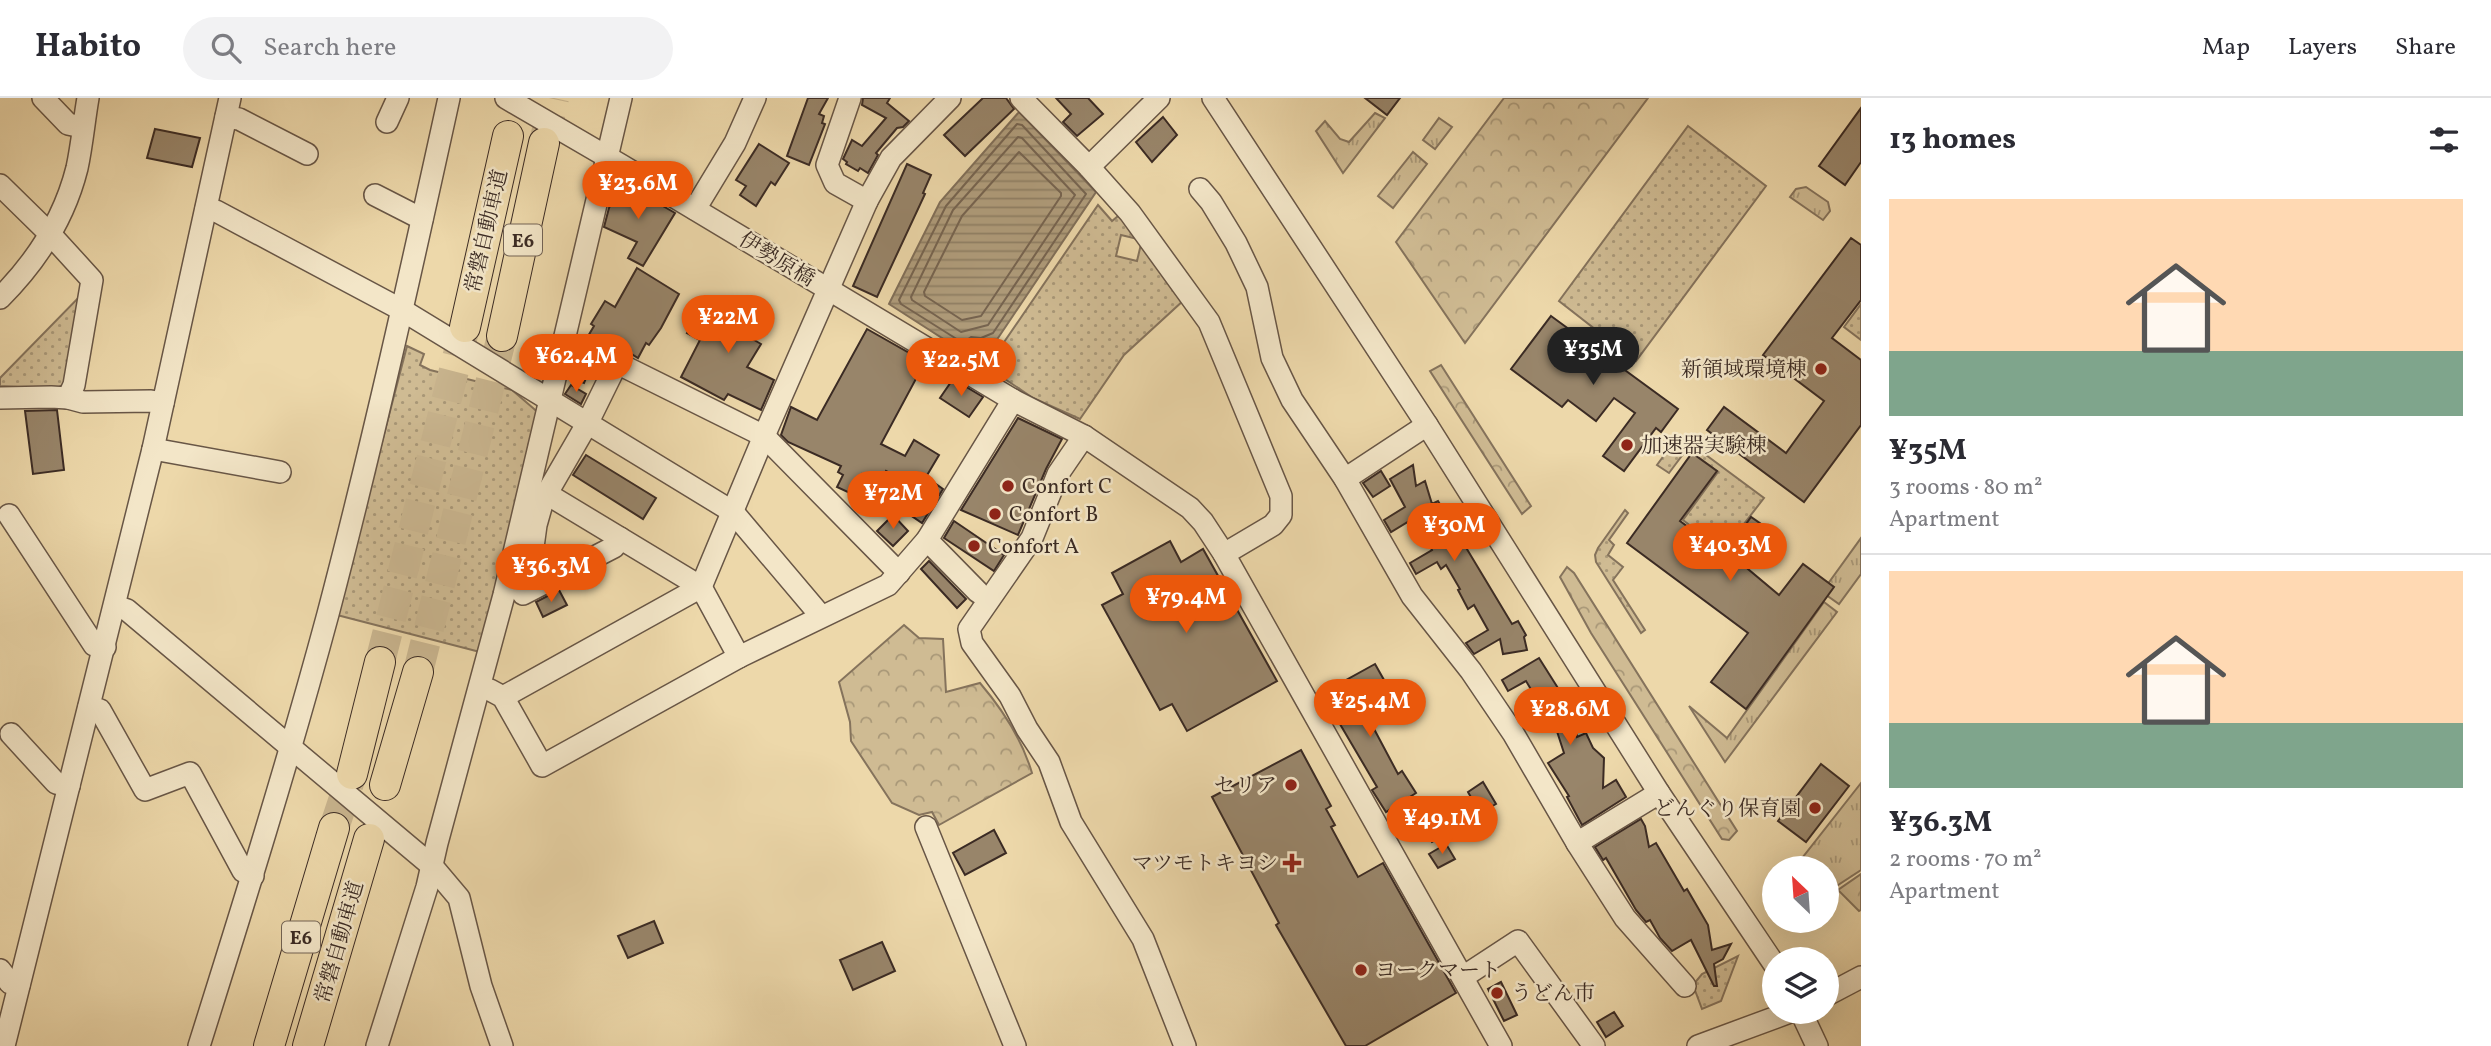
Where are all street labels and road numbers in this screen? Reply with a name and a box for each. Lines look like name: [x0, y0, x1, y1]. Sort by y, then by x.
street label: 常磐自動車道: [459, 167, 516, 296]
road number: E6: [504, 224, 542, 256]
street label: 伊勢原橋: [733, 226, 820, 294]
street label: 常磐自動車道: [309, 878, 372, 1007]
road number: E6: [282, 922, 320, 952]

